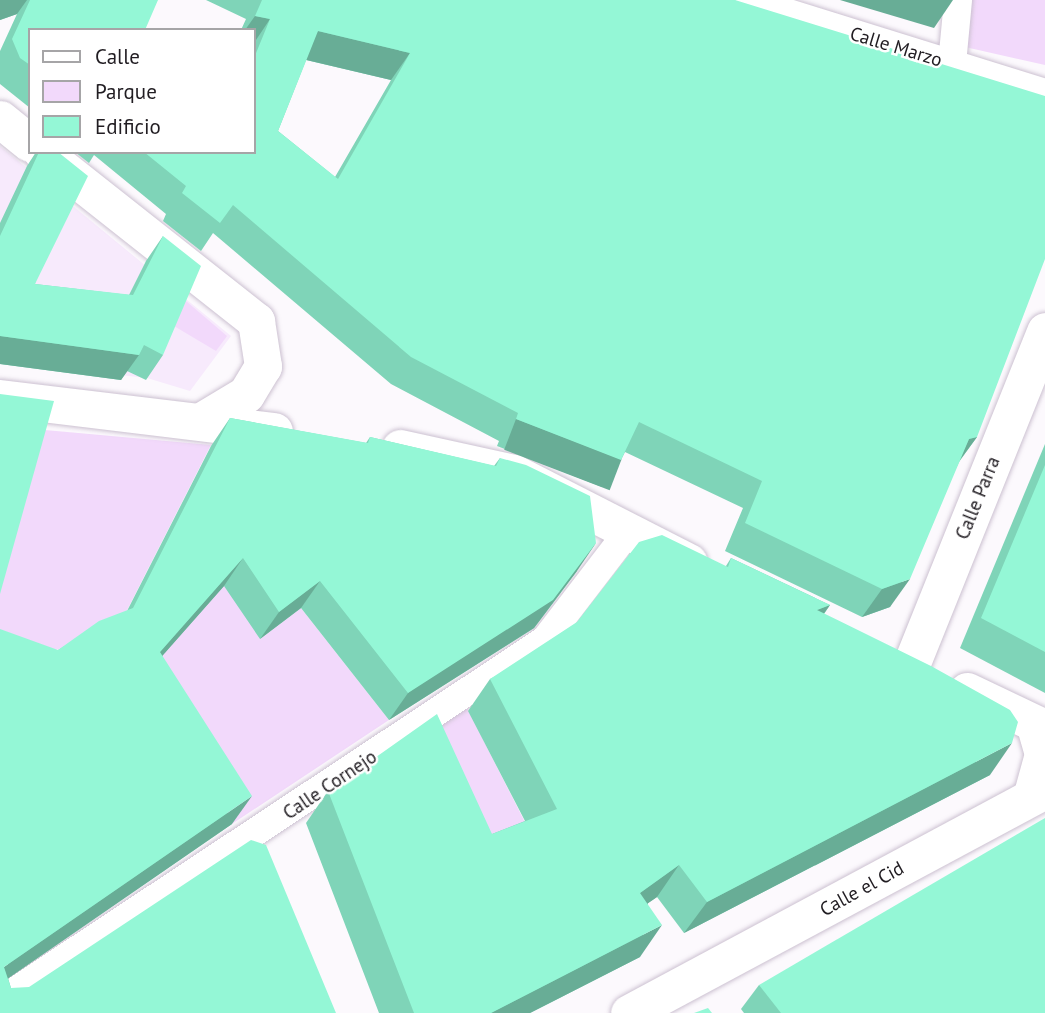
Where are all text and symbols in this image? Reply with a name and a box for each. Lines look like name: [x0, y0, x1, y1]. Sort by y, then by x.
street label: Calle Marzo: [847, 22, 945, 72]
legend: [28, 28, 256, 154]
text: Calle: [95, 43, 140, 70]
text: Parque: [95, 78, 157, 105]
text: Edificio: [95, 113, 161, 140]
street label: Calle Parra: [951, 453, 1005, 543]
street label: Calle Cornejo: [279, 745, 381, 825]
street label: Calle el Cid: [816, 857, 908, 921]

